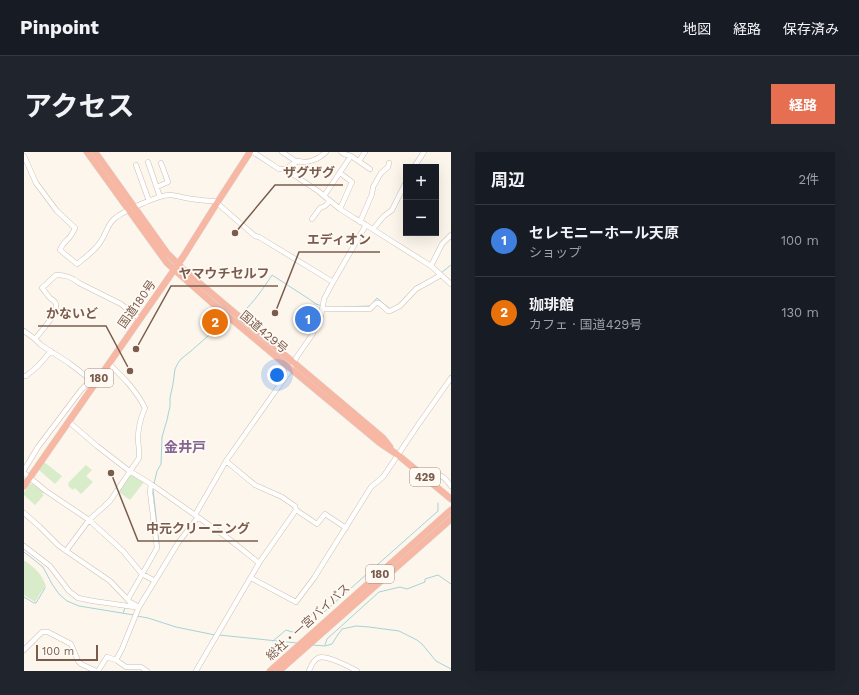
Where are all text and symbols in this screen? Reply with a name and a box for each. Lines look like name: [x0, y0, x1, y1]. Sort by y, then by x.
text: Pinpoint: [20, 16, 99, 39]
text: 地図: [683, 21, 711, 37]
text: 経路: [733, 21, 761, 37]
text: 保存済み: [783, 21, 839, 37]
button: 経路: [771, 84, 835, 124]
text: アクセス: [24, 90, 135, 123]
callout: ザグザグ: [275, 160, 343, 185]
map controls: [403, 164, 439, 236]
button: +: [403, 164, 439, 200]
text: ザグザグ: [283, 165, 335, 180]
text: 周辺: [491, 170, 525, 190]
text: 2件: [798, 172, 819, 187]
button: −: [403, 200, 439, 236]
text: セレモニーホール天原: [529, 224, 679, 242]
callout: エディオン: [299, 227, 380, 252]
text: エディオン: [307, 232, 371, 247]
text: 1: [501, 233, 507, 248]
text: 100 m: [781, 233, 819, 248]
text: ショップ: [529, 245, 581, 260]
callout: ヤマウチセルフ: [171, 261, 278, 286]
text: ヤマウチセルフ: [178, 266, 270, 281]
street label: 国道180号: [115, 277, 159, 331]
text: 珈琲館: [529, 296, 574, 314]
callout: かないど: [38, 301, 106, 326]
pin: 1: [295, 304, 321, 334]
text: 2: [500, 305, 508, 320]
text: 130 m: [781, 305, 819, 320]
text: かないど: [46, 306, 98, 321]
pin: 2: [202, 307, 228, 337]
street label: 国道429号: [237, 308, 291, 356]
text: カフェ · 国道429号: [529, 317, 642, 332]
your location: [267, 365, 287, 385]
road number: 180: [85, 369, 113, 387]
district label: 金井戸: [164, 439, 206, 455]
road number: 429: [410, 468, 440, 486]
callout: 中元クリーニング: [138, 516, 258, 541]
text: 中元クリーニング: [146, 521, 250, 536]
road number: 180: [366, 565, 394, 583]
street label: 総社・一宮バイパス: [263, 581, 353, 663]
scale bar: [36, 643, 98, 662]
text: 100 m: [42, 645, 74, 658]

